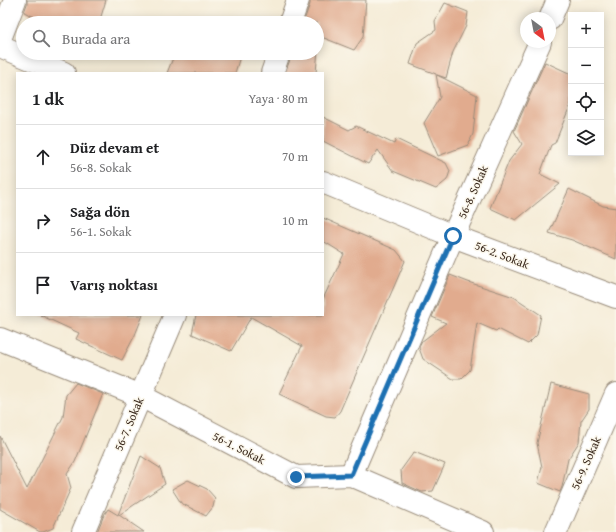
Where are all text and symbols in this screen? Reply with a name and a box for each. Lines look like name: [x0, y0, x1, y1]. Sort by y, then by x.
north arrow: [520, 12, 556, 48]
map controls: [568, 12, 604, 156]
button: +: [568, 12, 604, 48]
search box: [16, 16, 324, 60]
icon: search: [30, 27, 52, 49]
text: Burada ara: [62, 28, 130, 49]
button: −: [568, 48, 604, 84]
button: locate: [568, 84, 604, 120]
text: 1 dk: [32, 86, 64, 111]
text: Yaya · 80 m: [249, 89, 308, 108]
button: layers: [568, 120, 604, 156]
text: Düz devam et: [70, 137, 159, 158]
icon: ahead: [32, 146, 54, 168]
text: 70 m: [282, 147, 308, 166]
text: 56-8. Sokak: [70, 158, 132, 177]
street label: 56-8. Sokak: [453, 162, 492, 221]
text: Sağa dön: [70, 201, 130, 222]
icon: right: [32, 210, 54, 232]
text: 10 m: [282, 211, 308, 230]
text: 56-1. Sokak: [70, 222, 132, 241]
route start: [444, 227, 462, 245]
street label: 56-2. Sokak: [473, 236, 533, 273]
icon: arrive: [32, 274, 54, 296]
text: Varış noktası: [70, 274, 158, 295]
street label: 56-7. Sokak: [110, 393, 148, 453]
street label: 56-1. Sokak: [210, 427, 269, 468]
street label: 56-9. Sokak: [566, 433, 605, 492]
route end: [287, 468, 305, 486]

